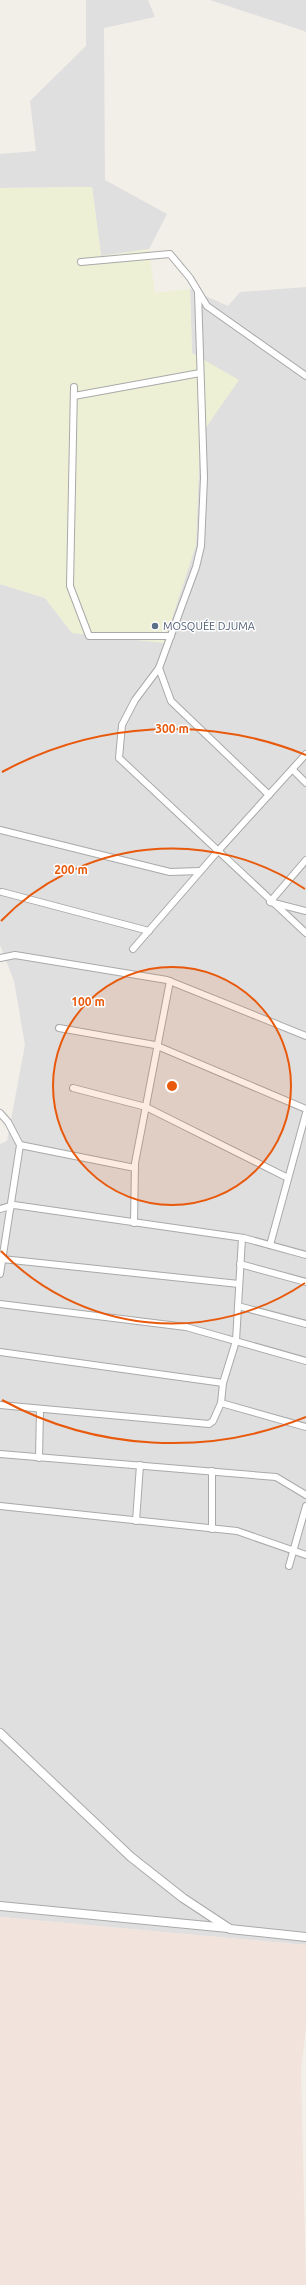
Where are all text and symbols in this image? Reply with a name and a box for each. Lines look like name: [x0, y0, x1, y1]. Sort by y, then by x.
place label: MOSQUÉE DJUMA: [163, 619, 256, 632]
marker: MOSQUÉE DJUMA: [150, 621, 160, 631]
text: 300 m: [155, 722, 189, 735]
text: 200 m: [54, 863, 88, 876]
text: 100 m: [71, 995, 105, 1008]
centre of rings: [165, 1079, 179, 1093]

